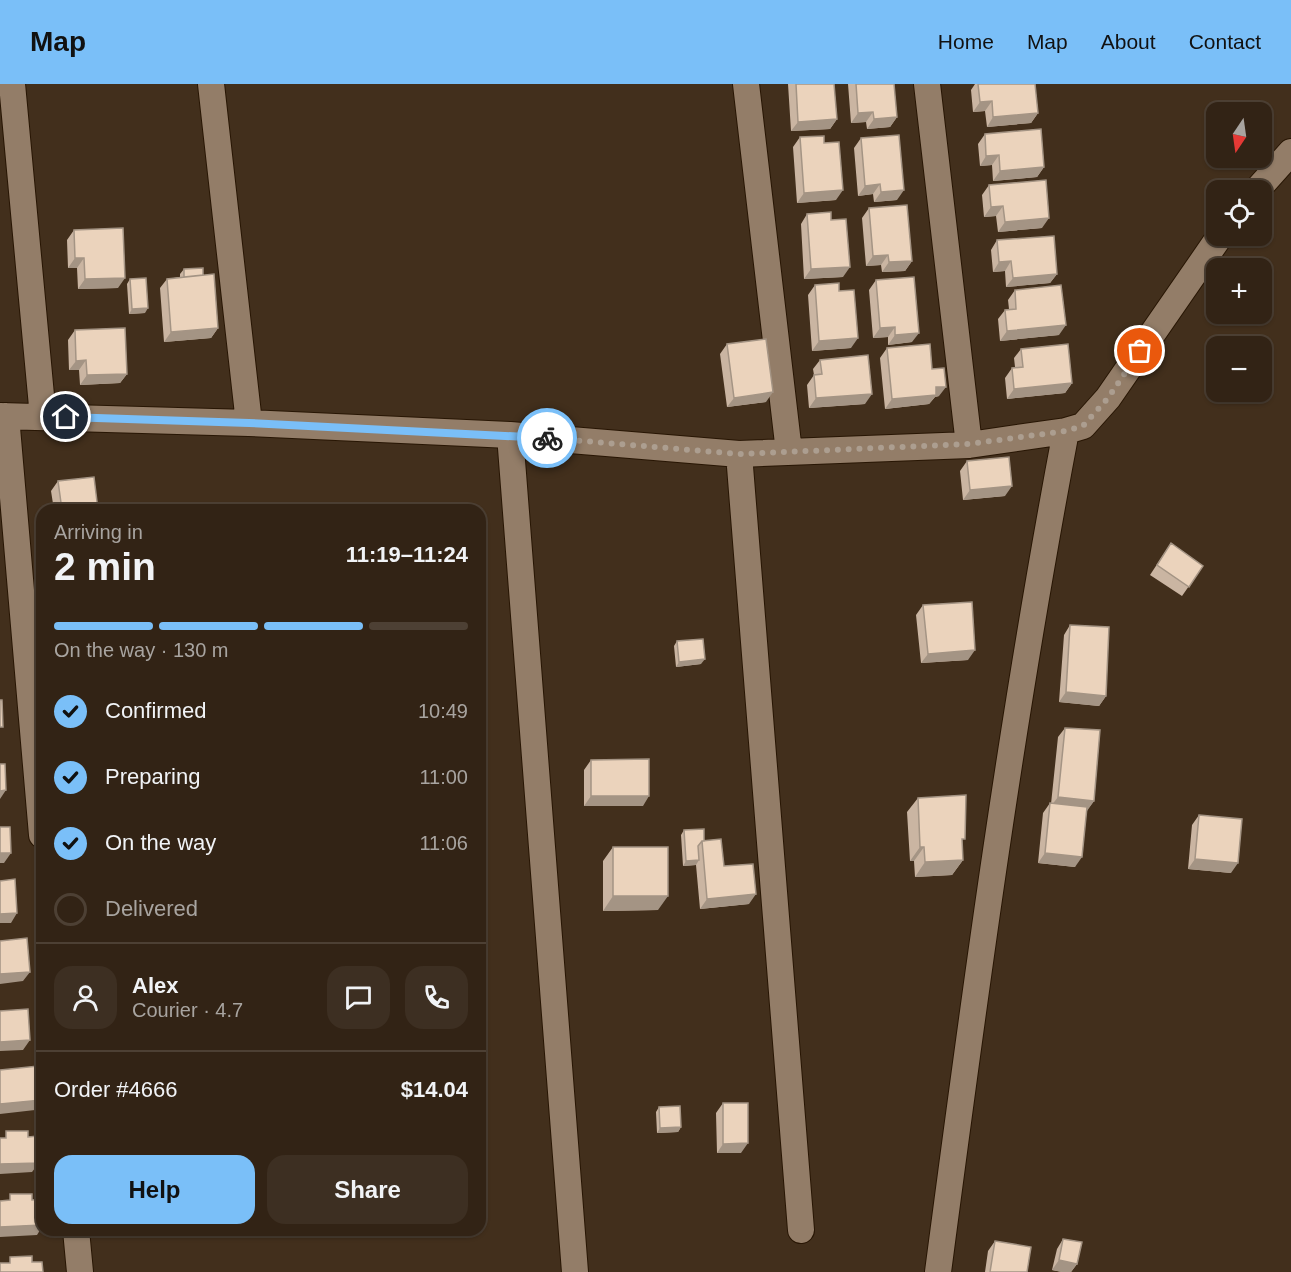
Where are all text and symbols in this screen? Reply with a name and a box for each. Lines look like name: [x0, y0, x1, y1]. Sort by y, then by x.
text: Map: [30, 26, 86, 57]
text: Home: [938, 30, 994, 53]
text: Map: [1027, 30, 1068, 53]
text: About: [1101, 30, 1156, 53]
text: Contact: [1189, 30, 1261, 53]
north arrow: [1206, 102, 1272, 168]
map controls: [1206, 102, 1272, 402]
button: locate: [1206, 180, 1272, 246]
button: +: [1206, 258, 1272, 324]
pin: [1114, 325, 1165, 376]
icon: bag: [1123, 334, 1156, 367]
button: −: [1206, 336, 1272, 402]
pin: [40, 391, 91, 442]
icon: home: [49, 400, 82, 433]
courier: [517, 408, 577, 468]
icon: bike: [531, 422, 564, 455]
text: Arriving in: [54, 521, 143, 543]
text: 11:19–11:24: [346, 542, 468, 567]
text: 2 min: [54, 545, 156, 588]
text: On the way · 130 m: [54, 639, 229, 661]
icon: check: [54, 695, 87, 728]
text: Confirmed: [105, 698, 206, 723]
text: 10:49: [418, 700, 468, 722]
icon: check: [54, 761, 87, 794]
text: Preparing: [105, 764, 200, 789]
text: 11:00: [419, 766, 468, 788]
icon: check: [54, 827, 87, 860]
text: On the way: [105, 830, 216, 855]
text: 11:06: [419, 832, 468, 854]
text: Delivered: [105, 896, 198, 921]
button: person: [54, 966, 117, 1029]
button: chat: [327, 966, 390, 1029]
button: phone: [405, 966, 468, 1029]
text: Alex: [132, 973, 178, 998]
text: Courier · 4.7: [132, 999, 243, 1021]
text: Order #4666: [54, 1077, 178, 1102]
text: $14.04: [401, 1077, 468, 1102]
button: Help: [54, 1155, 255, 1224]
button: Share: [267, 1155, 468, 1224]

